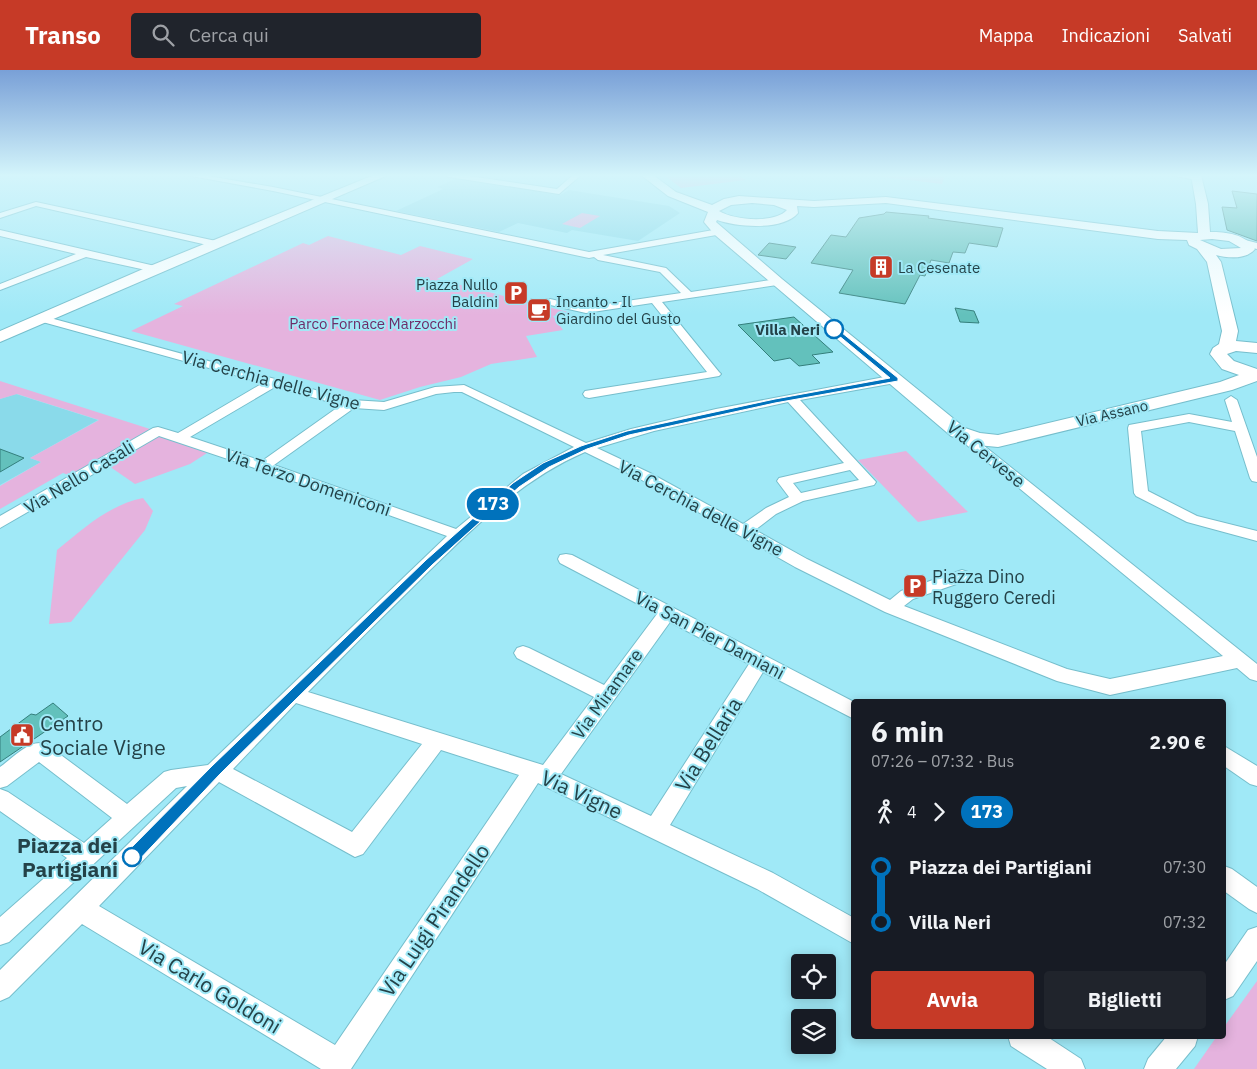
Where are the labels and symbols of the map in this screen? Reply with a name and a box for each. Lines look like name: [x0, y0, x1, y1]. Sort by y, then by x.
building icon: La Cesenate: [868, 254, 894, 280]
place label: La Cesenate: [898, 258, 980, 277]
place label: Piazza Nullo Baldini: [416, 275, 498, 311]
parking icon: Piazza Nullo Baldini: [503, 280, 529, 306]
place label: Incanto - Il Giardino del Gusto: [556, 292, 681, 328]
cafe icon: Incanto - Il Giardino del Gusto: [526, 297, 552, 323]
park label: Parco Fornace Marzocchi: [289, 314, 457, 333]
marker: Villa Neri: [824, 319, 844, 339]
place label: Villa Neri: [755, 320, 820, 339]
street label: Via Cerchia delle Vigne: [179, 345, 363, 415]
street label: Via Assano: [1074, 395, 1150, 431]
street label: Via Cervese: [942, 415, 1030, 493]
street label: Via Nello Casali: [20, 435, 138, 519]
street label: Via Terzo Domeniconi: [222, 443, 394, 521]
street label: Via Cerchia delle Vigne: [614, 455, 788, 561]
line badge: 173: [464, 488, 522, 520]
place label: Piazza Dino Ruggero Ceredi: [932, 565, 1056, 609]
parking icon: Piazza Dino Ruggero Ceredi: [902, 573, 928, 599]
street label: Via San Pier Damiani: [631, 586, 789, 684]
street label: Via Miramare: [566, 644, 648, 744]
street label: Via Bellaria: [668, 692, 748, 796]
place label: Centro Sociale Vigne: [40, 709, 166, 761]
public building icon: Centro Sociale Vigne: [9, 722, 35, 748]
street label: Via Vigne: [537, 763, 627, 825]
place label: Piazza dei Partigiani: [17, 831, 118, 883]
street label: Via Luigi Pirandello: [372, 838, 496, 1002]
marker: Piazza dei Partigiani: [122, 847, 142, 867]
street label: Via Carlo Goldoni: [133, 932, 287, 1040]

